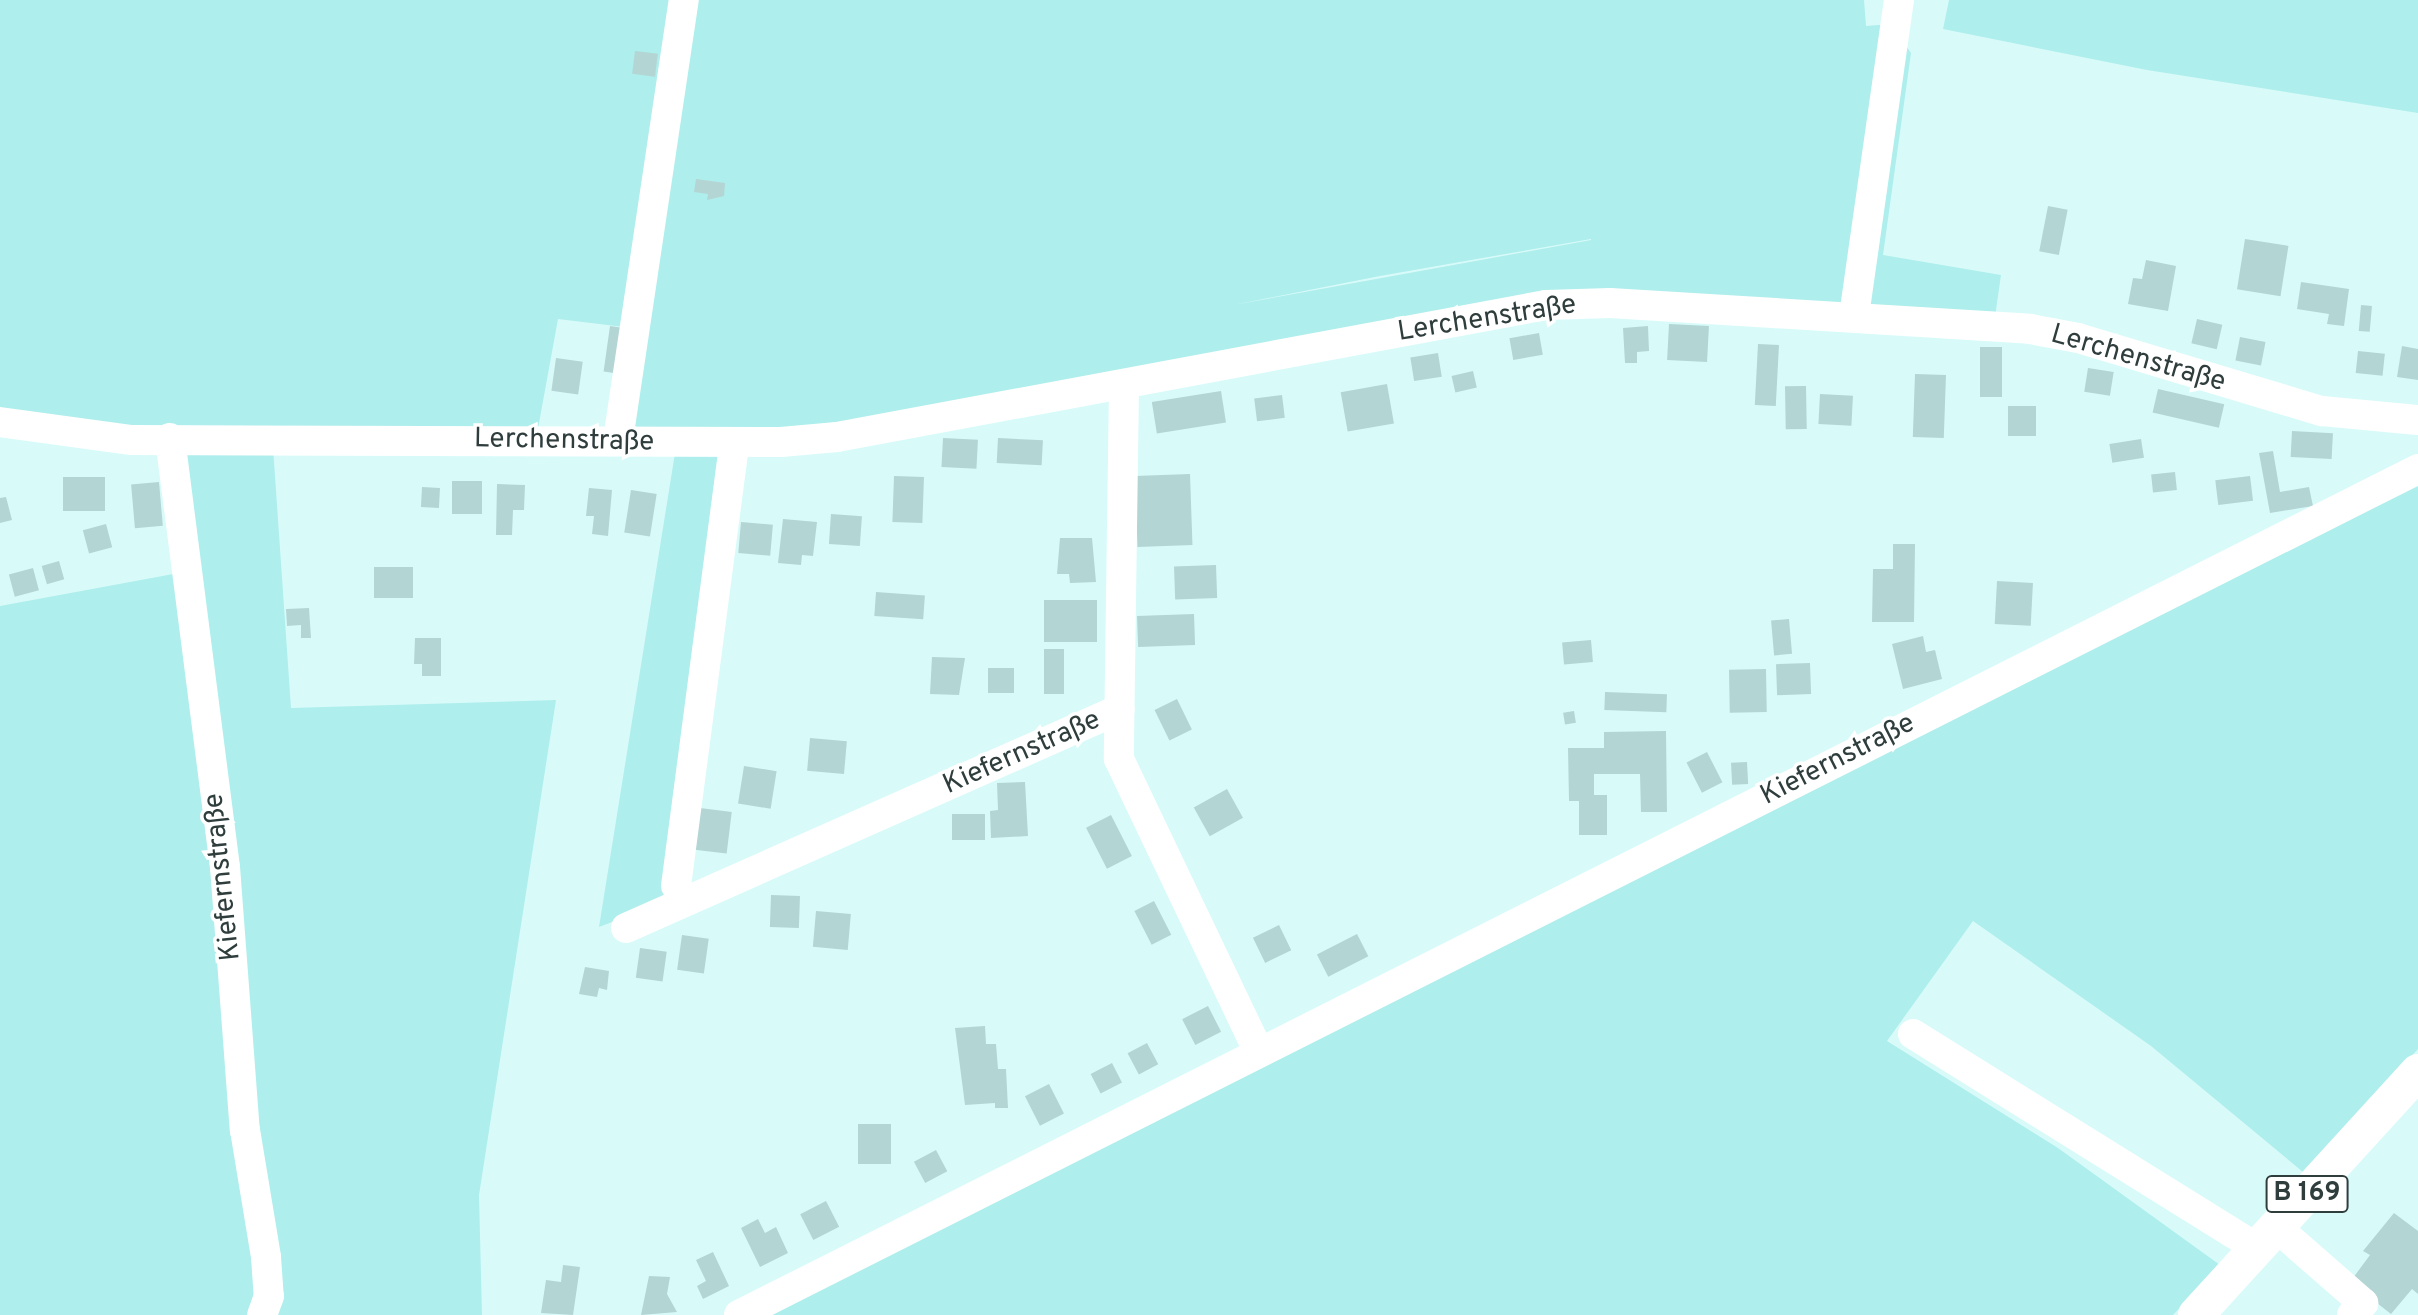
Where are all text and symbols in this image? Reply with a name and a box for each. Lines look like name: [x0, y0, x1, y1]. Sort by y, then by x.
street label: Lerchenstraße: [1395, 288, 1579, 350]
street label: Lerchenstraße: [2047, 318, 2229, 400]
street label: Lerchenstraße: [474, 423, 654, 459]
street label: Kiefernstraße: [938, 703, 1106, 803]
street label: Kiefernstraße: [1755, 707, 1921, 813]
street label: Kiefernstraße: [197, 791, 249, 963]
road number: B 169: [2265, 1172, 2349, 1216]

